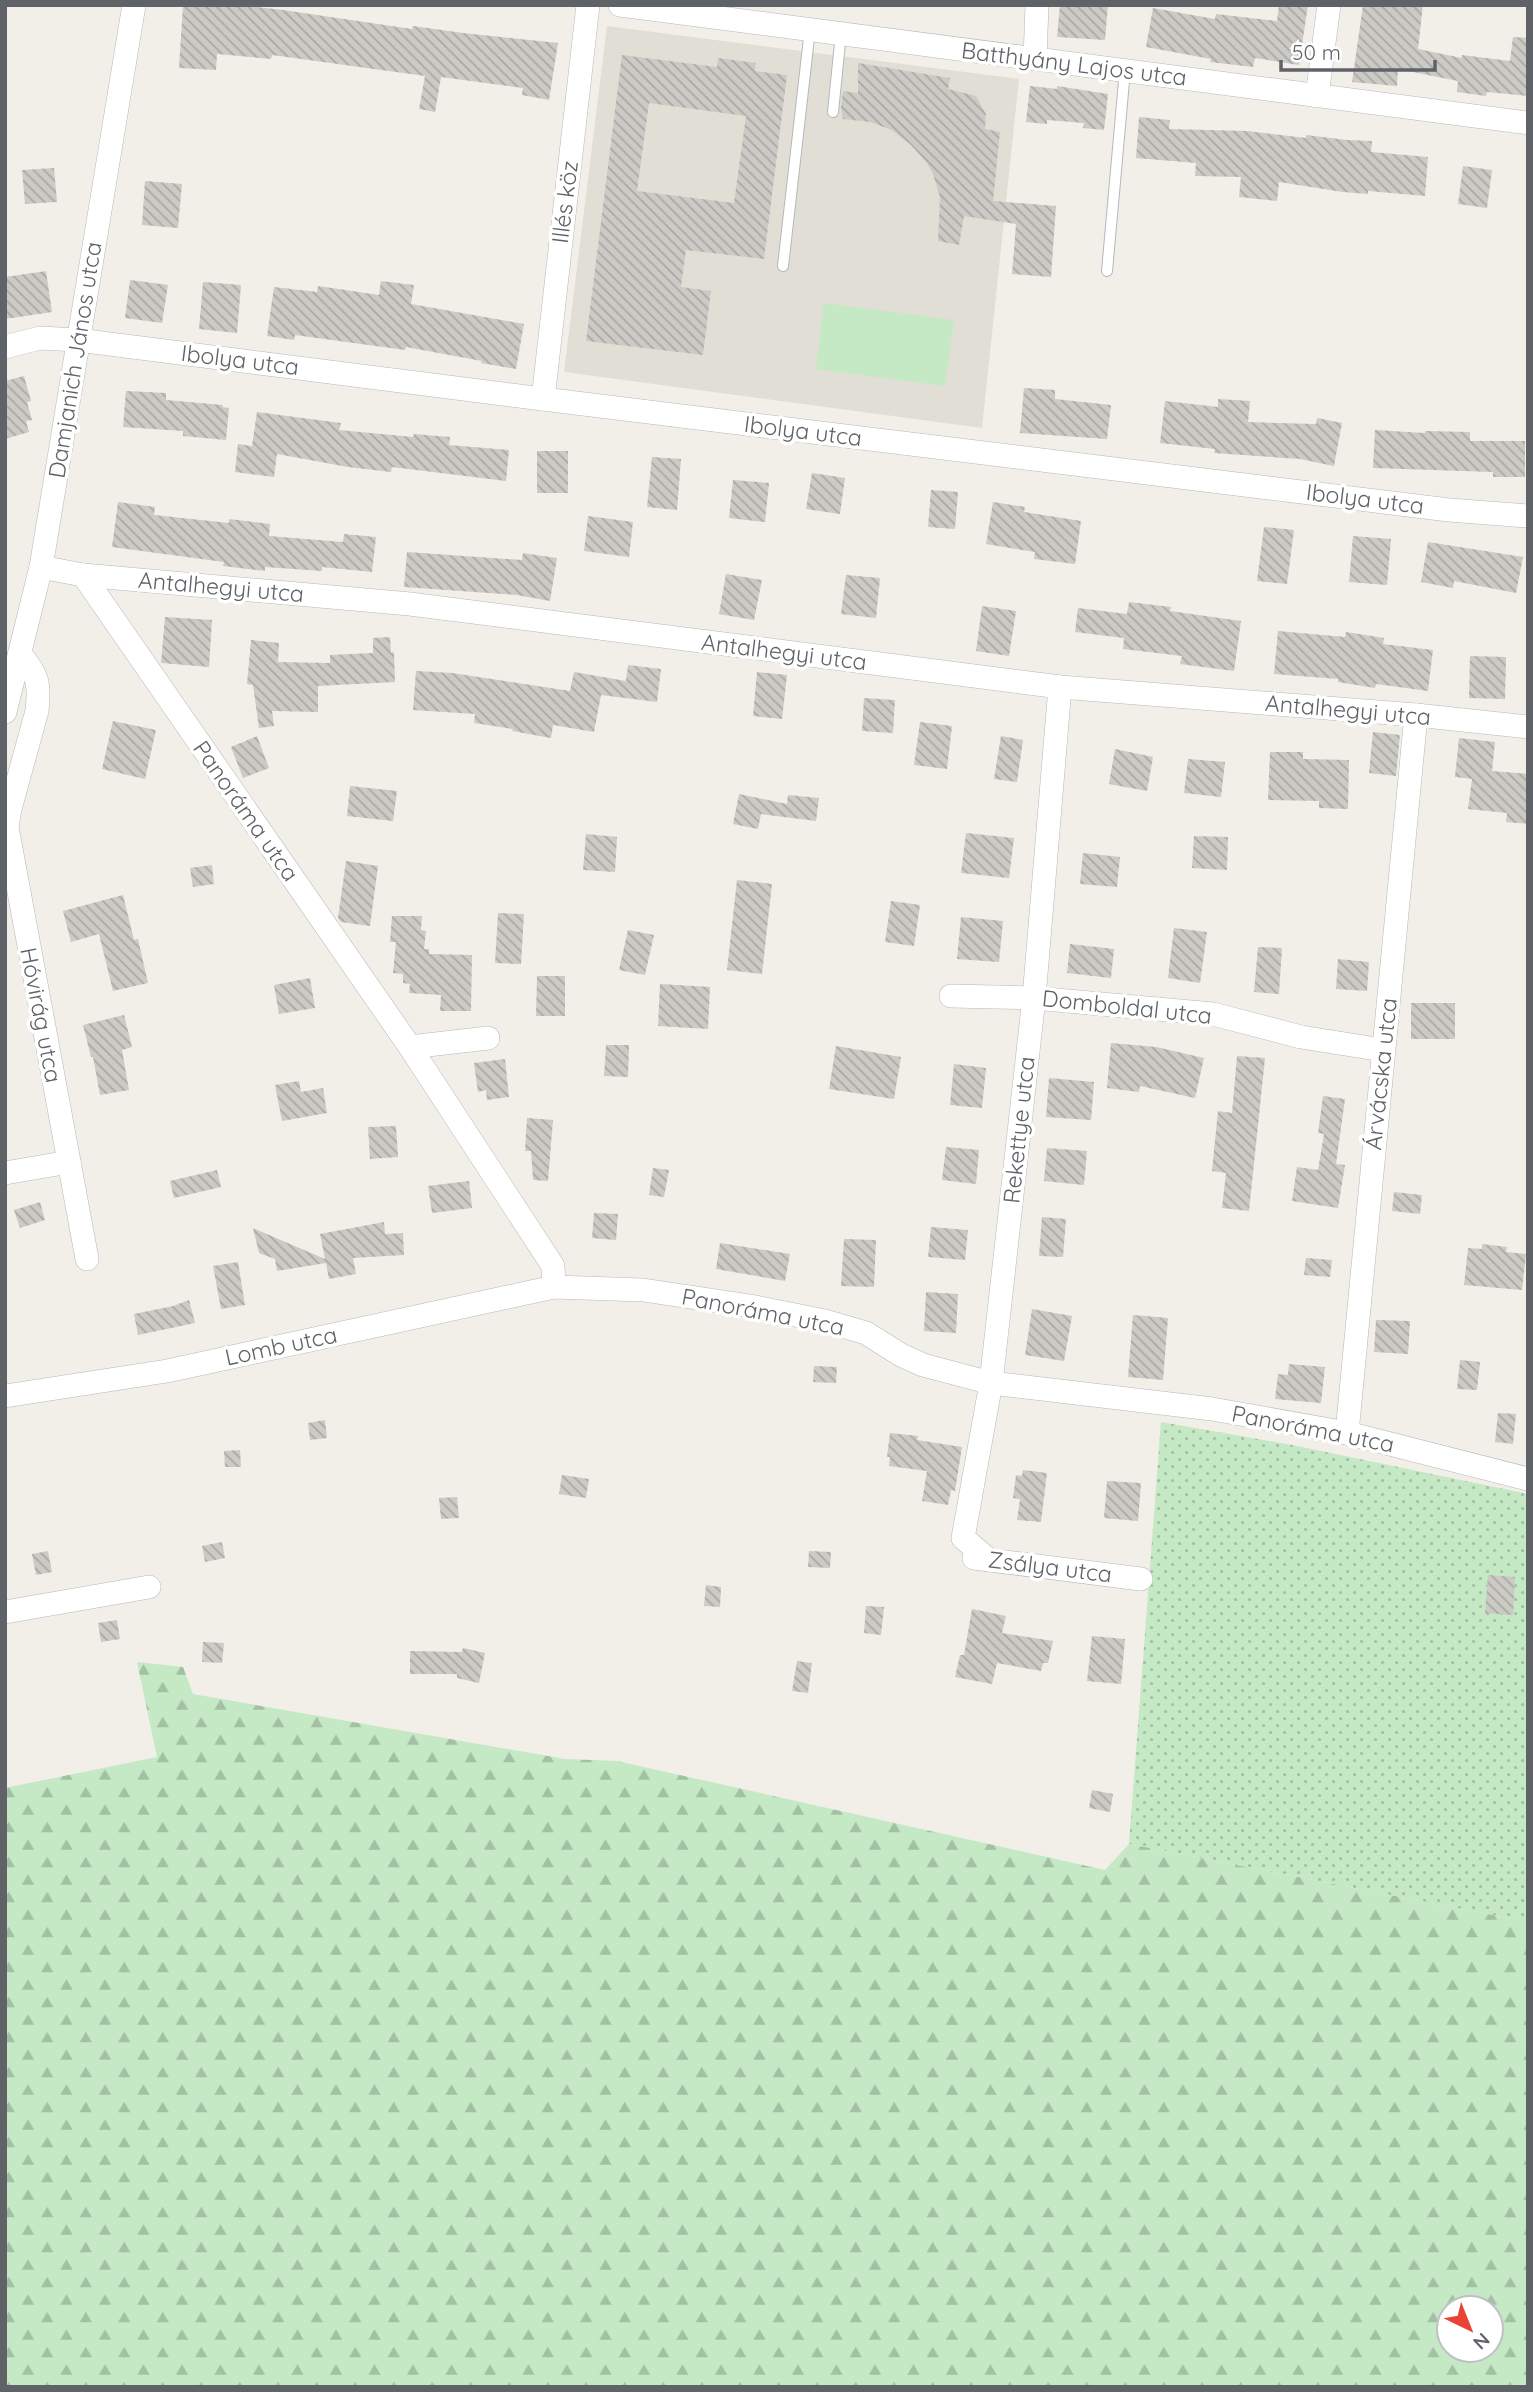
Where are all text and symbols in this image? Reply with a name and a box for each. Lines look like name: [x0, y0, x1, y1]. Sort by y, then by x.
scale bar: [1281, 28, 1435, 72]
street label: Batthyány Lajos utca: [960, 35, 1188, 92]
text: 50 m: [1292, 39, 1341, 65]
street label: Illés köz: [545, 159, 584, 245]
street label: Damjanich János utca: [41, 240, 108, 480]
street label: Ibolya utca: [180, 338, 301, 381]
street label: Ibolya utca: [743, 409, 864, 452]
street label: Ibolya utca: [1305, 477, 1426, 520]
street label: Antalhegyi utca: [137, 565, 305, 608]
street label: Antalhegyi utca: [700, 627, 868, 676]
street label: Antalhegyi utca: [1264, 688, 1432, 731]
street label: Panoráma utca: [187, 735, 306, 887]
street label: Hóvirág utca: [14, 945, 69, 1085]
street label: Domboldal utca: [1041, 983, 1213, 1030]
street label: Árvácska utca: [1358, 996, 1403, 1151]
street label: Rekettye utca: [996, 1055, 1041, 1205]
street label: Panoráma utca: [679, 1282, 847, 1341]
street label: Lomb utca: [222, 1319, 340, 1372]
street label: Panoráma utca: [1229, 1399, 1397, 1458]
street label: Zsálya utca: [986, 1545, 1114, 1588]
north arrow: [1435, 2294, 1505, 2364]
text: N: [1468, 2328, 1495, 2355]

